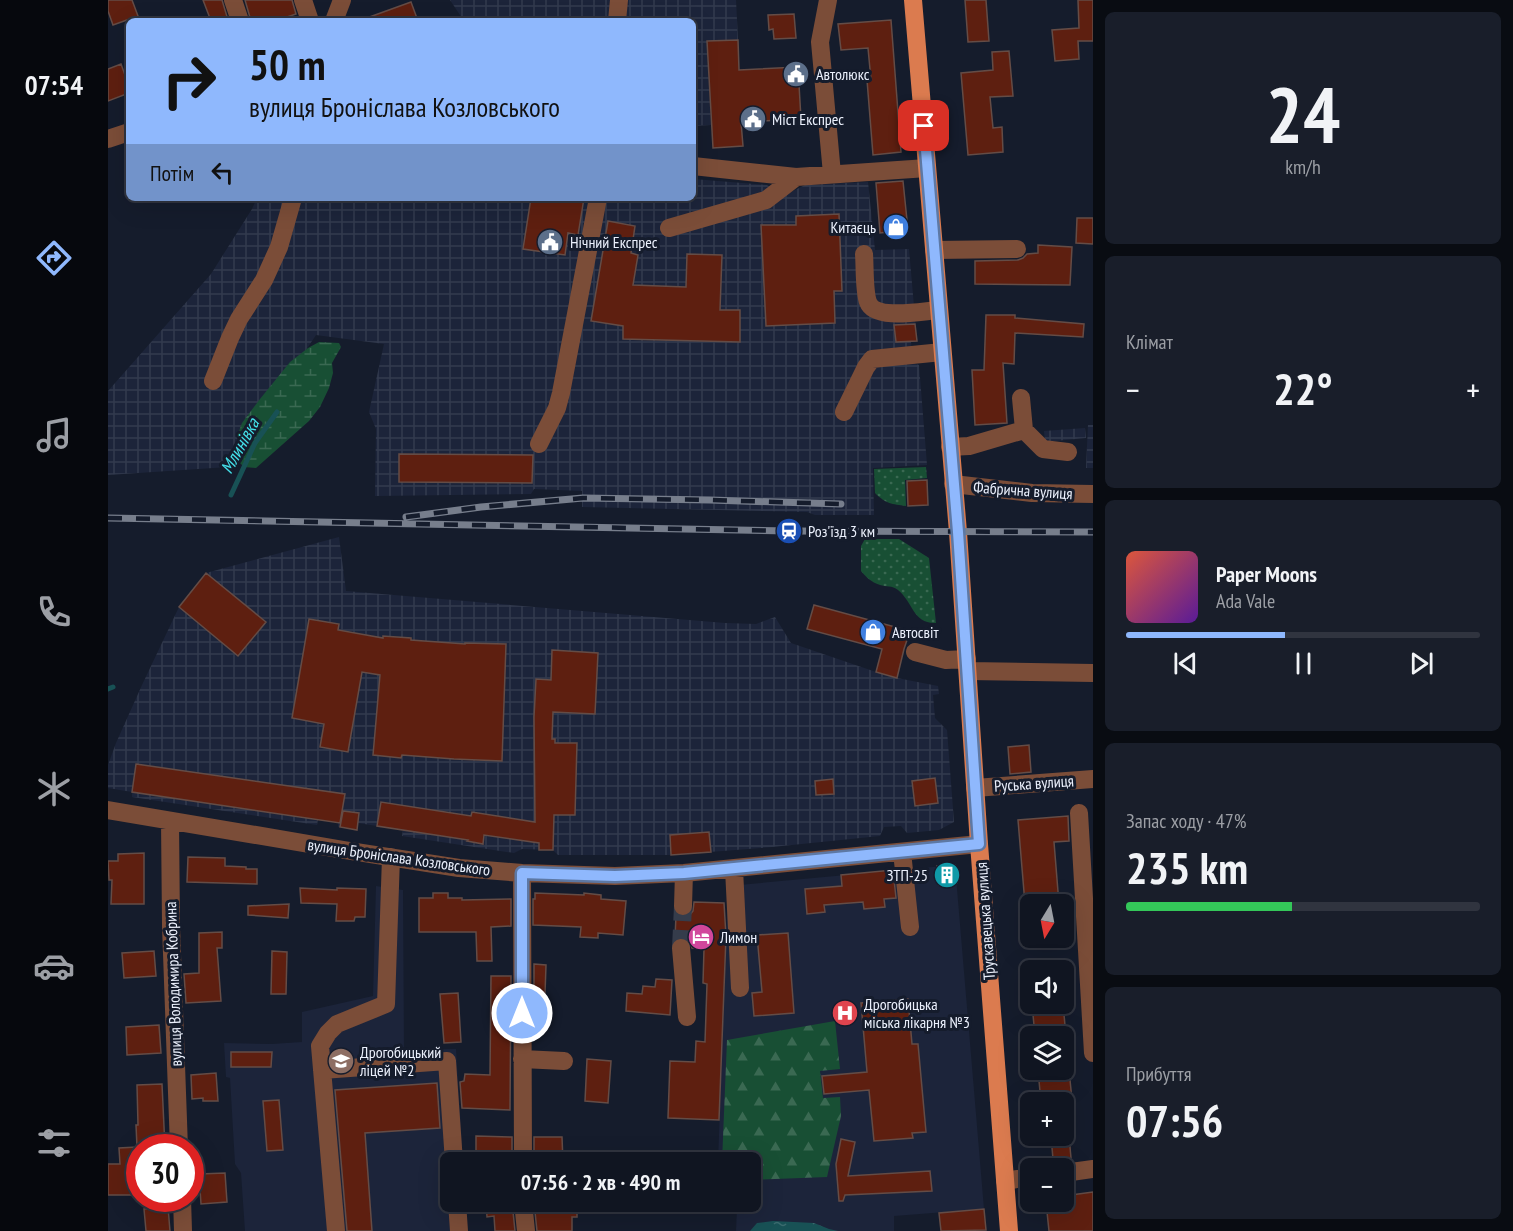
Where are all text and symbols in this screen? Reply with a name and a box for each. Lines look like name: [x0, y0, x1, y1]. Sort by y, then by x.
text: 50 m: [249, 37, 326, 92]
icon: right: [150, 42, 228, 120]
public building icon: Автолюкс: [781, 59, 811, 89]
place label: Автолюкс: [816, 64, 870, 84]
text: 24: [1266, 64, 1340, 165]
text: 07:54: [25, 68, 83, 102]
text: вулиця Броніслава Козловського: [249, 90, 560, 124]
pin: [898, 100, 949, 151]
public building icon: Міст Експрес: [738, 104, 768, 134]
place label: Міст Експрес: [772, 109, 844, 129]
icon: arrive: [907, 109, 940, 142]
text: km/h: [1285, 154, 1321, 180]
icon: left: [206, 156, 239, 189]
text: Потім: [150, 159, 194, 187]
shop icon: Китаєць: [881, 212, 911, 242]
place label: Китаєць: [830, 217, 876, 237]
public building icon: Нічний Експрес: [535, 227, 565, 257]
place label: Нічний Експрес: [570, 232, 658, 252]
icon: directions: [33, 237, 75, 279]
text: Клімат: [1126, 329, 1173, 355]
text: 22°: [1273, 359, 1333, 417]
text: −: [1126, 368, 1140, 411]
text: +: [1466, 368, 1480, 411]
water label: Млинівка: [215, 413, 265, 478]
icon: music: [33, 414, 75, 456]
street label: Фабрична вулиця: [973, 477, 1073, 503]
station icon: Роз'їзд 3 км: [774, 516, 804, 546]
place label: Роз'їзд 3 км: [808, 521, 875, 541]
text: Paper Moons: [1216, 560, 1317, 588]
text: Ada Vale: [1216, 588, 1275, 614]
icon: phone: [33, 591, 75, 633]
shop icon: Автосвіт: [858, 617, 888, 647]
place label: Автосвіт: [892, 622, 939, 642]
icon: previous: [1169, 647, 1202, 680]
icon: pause: [1287, 647, 1320, 680]
icon: next: [1405, 647, 1438, 680]
icon: climate: [33, 768, 75, 810]
street label: Руська вулиця: [993, 770, 1075, 796]
text: Запас ходу · 47%: [1126, 808, 1246, 834]
street label: вулиця Броніслава Козловського: [306, 834, 492, 880]
text: 235 km: [1126, 838, 1248, 896]
building icon: ЗТП-25: [932, 860, 962, 890]
street label: Трускавецька вулиця: [971, 861, 999, 981]
place label: ЗТП-25: [886, 865, 928, 885]
north arrow: [1020, 894, 1074, 948]
map controls: [1020, 894, 1074, 1212]
street label: вулиця Володимира Кобрина: [160, 901, 186, 1067]
hotel icon: Лимон: [686, 922, 716, 952]
place label: Лимон: [719, 927, 757, 947]
icon: car: [33, 945, 75, 987]
button: sound: [1020, 960, 1074, 1014]
position arrow: [490, 981, 554, 1045]
place label: Дрогобицька міська лікарня №3: [864, 994, 970, 1032]
hospital icon: Дрогобицька міська лікарня №3: [830, 998, 860, 1028]
button: layers: [1020, 1026, 1074, 1080]
place label: Дрогобицький ліцей №2: [359, 1042, 441, 1080]
school or university icon: Дрогобицький ліцей №2: [326, 1046, 356, 1076]
text: Прибуття: [1126, 1061, 1191, 1087]
text: 07:56: [1126, 1091, 1223, 1149]
button: +: [1020, 1092, 1074, 1146]
icon: filters: [33, 1122, 75, 1164]
speed limit sign: 30: [126, 1134, 204, 1212]
button: −: [1020, 1158, 1074, 1212]
text: 07:56 · 2 хв · 490 m: [521, 1168, 680, 1196]

